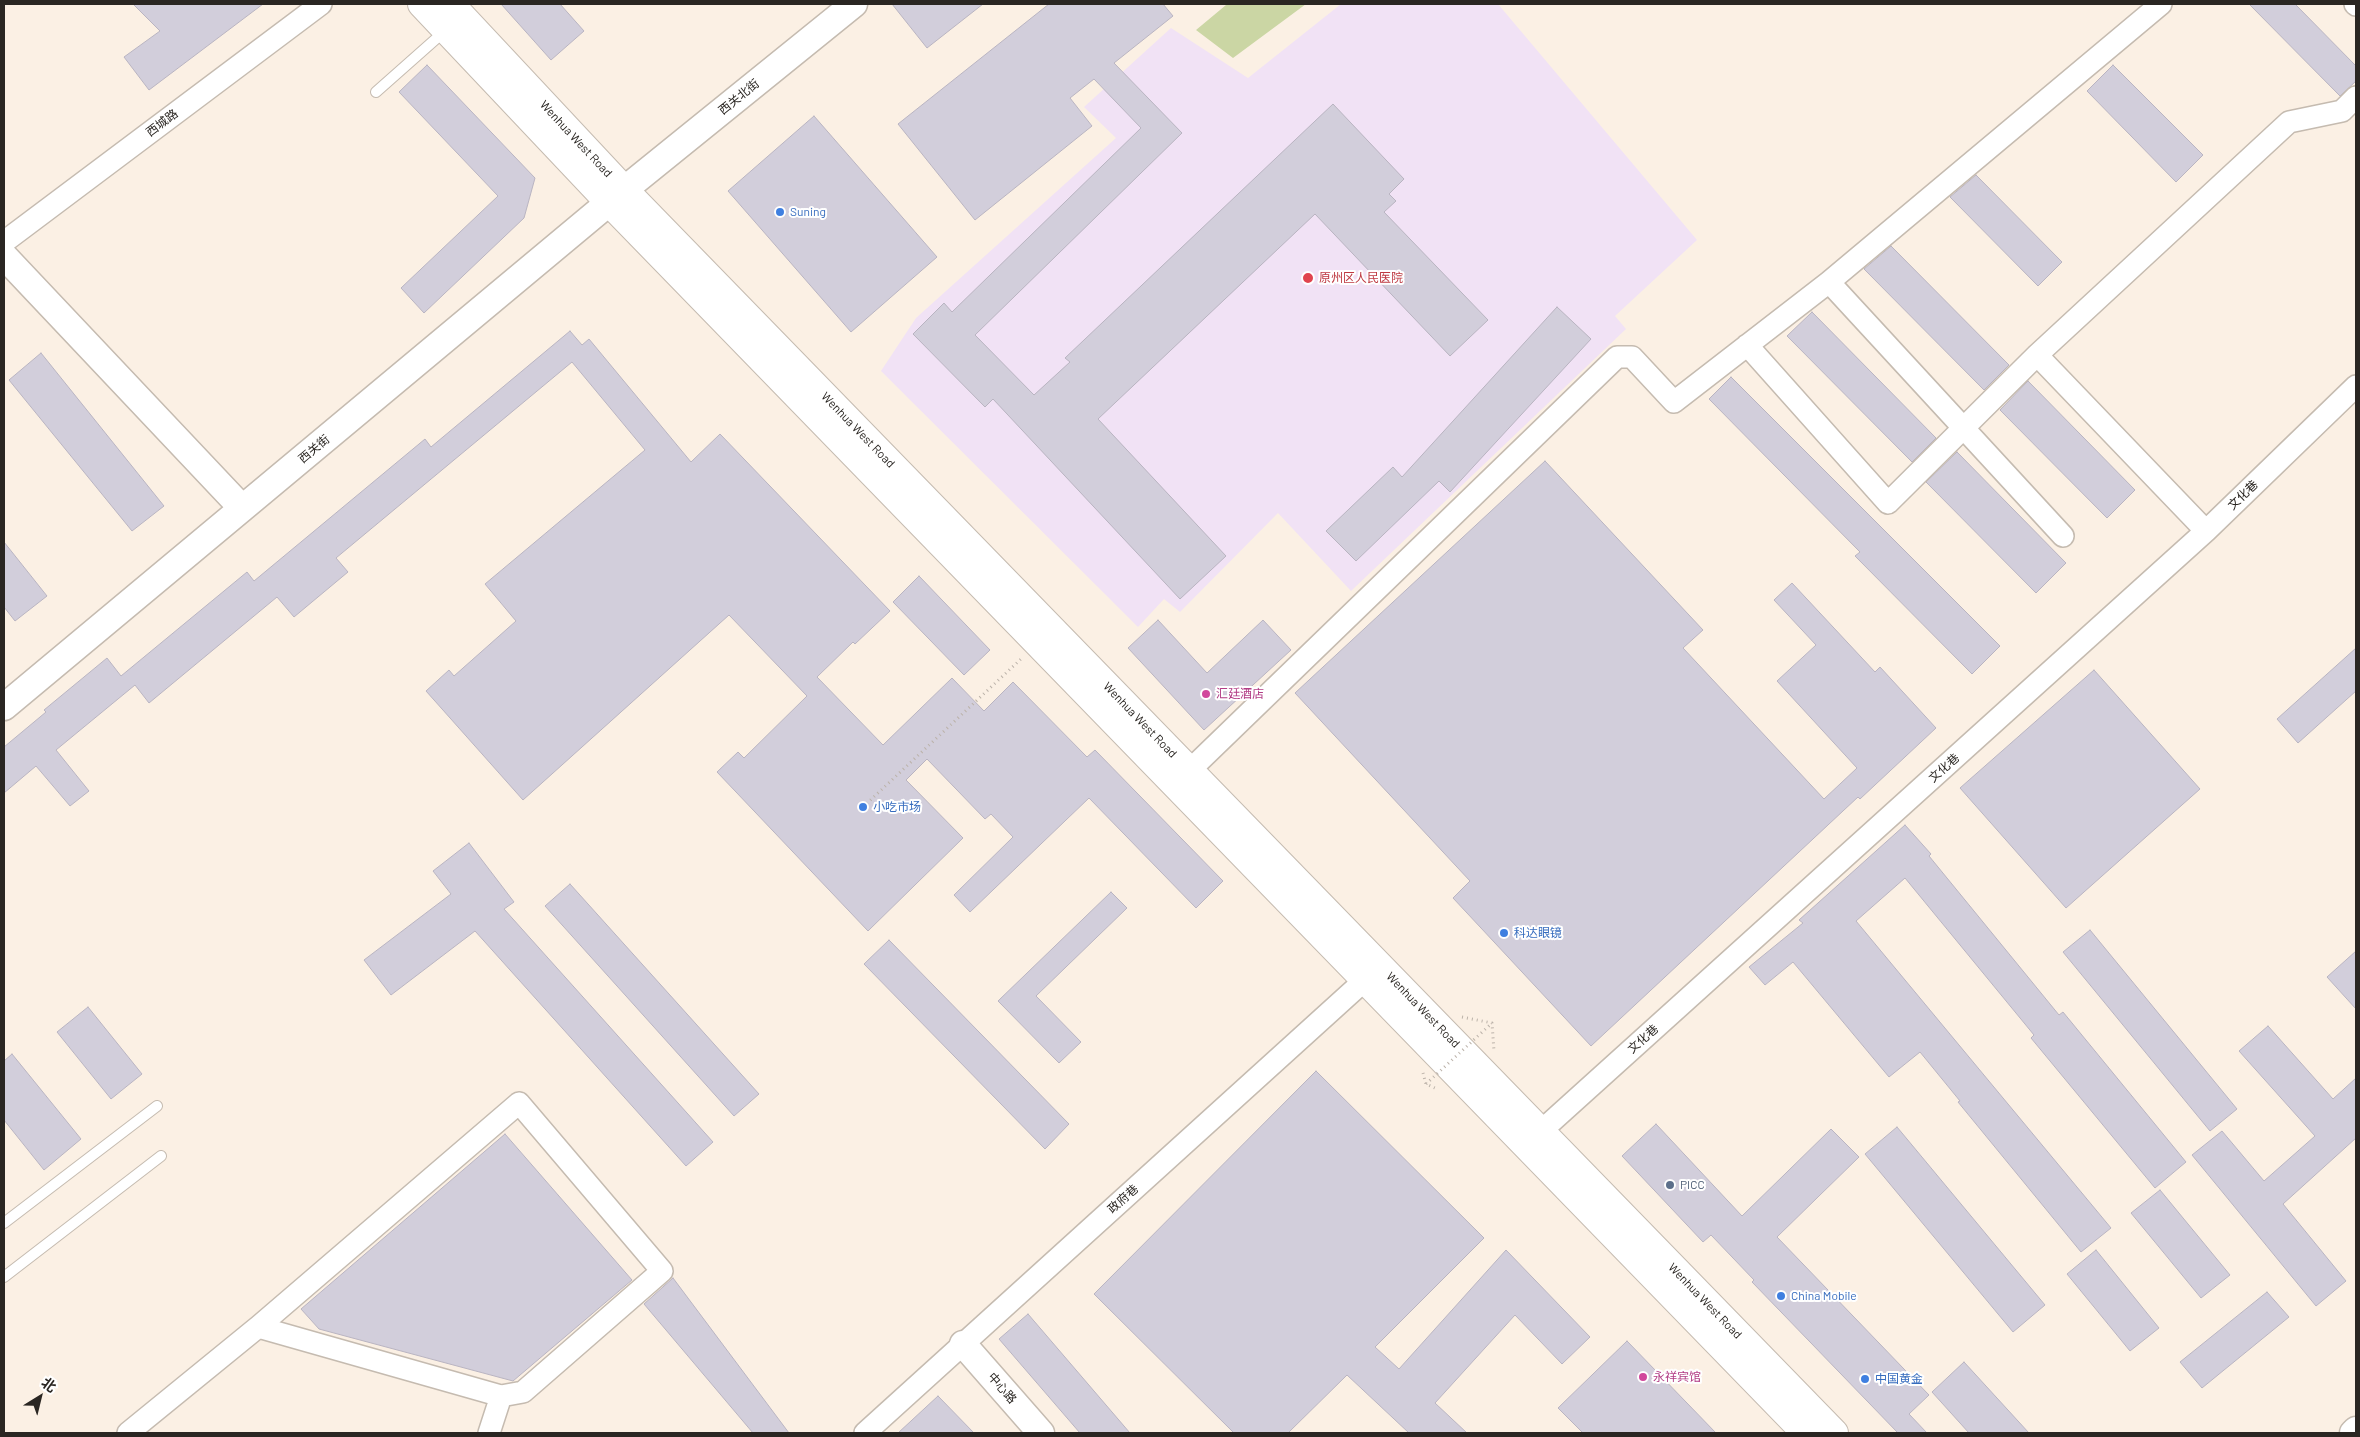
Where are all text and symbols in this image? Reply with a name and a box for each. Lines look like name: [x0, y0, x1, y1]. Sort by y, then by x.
street label: 西关北街: [716, 76, 762, 118]
street label: Wenhua West Road: [537, 98, 615, 180]
street label: 西城路: [143, 106, 181, 140]
place label: Suning: [790, 205, 826, 219]
marker: Suning: [774, 206, 786, 218]
marker: 原州区人民医院: [1301, 271, 1315, 285]
place label: 原州区人民医院: [1319, 271, 1403, 285]
street label: Wenhua West Road: [818, 389, 898, 471]
street label: 西关街: [296, 432, 332, 466]
street label: 文化巷: [2225, 477, 2261, 513]
street label: Wenhua West Road: [1100, 679, 1180, 761]
place label: 汇廷酒店: [1216, 687, 1264, 701]
marker: 汇廷酒店: [1200, 688, 1212, 700]
street label: 文化巷: [1926, 751, 1962, 785]
place label: 小吃市场: [873, 800, 921, 814]
marker: 小吃市场: [857, 801, 869, 813]
place label: 科达眼镜: [1514, 926, 1562, 940]
marker: 科达眼镜: [1498, 927, 1510, 939]
street label: Wenhua West Road: [1383, 969, 1463, 1051]
street label: 文化巷: [1625, 1022, 1661, 1056]
place label: PICC: [1680, 1178, 1705, 1192]
marker: PICC: [1664, 1179, 1676, 1191]
street label: 政府巷: [1105, 1182, 1141, 1216]
street label: Wenhua West Road: [1665, 1260, 1745, 1342]
place label: China Mobile: [1791, 1289, 1857, 1303]
marker: China Mobile: [1775, 1290, 1787, 1302]
street label: 中心路: [985, 1370, 1019, 1406]
place label: 永祥宾馆: [1653, 1370, 1701, 1384]
marker: 永祥宾馆: [1637, 1371, 1649, 1383]
north arrow: [15, 1372, 65, 1422]
place label: 中国黄金: [1875, 1372, 1923, 1386]
text: 北: [38, 1373, 60, 1395]
marker: 中国黄金: [1859, 1373, 1871, 1385]

